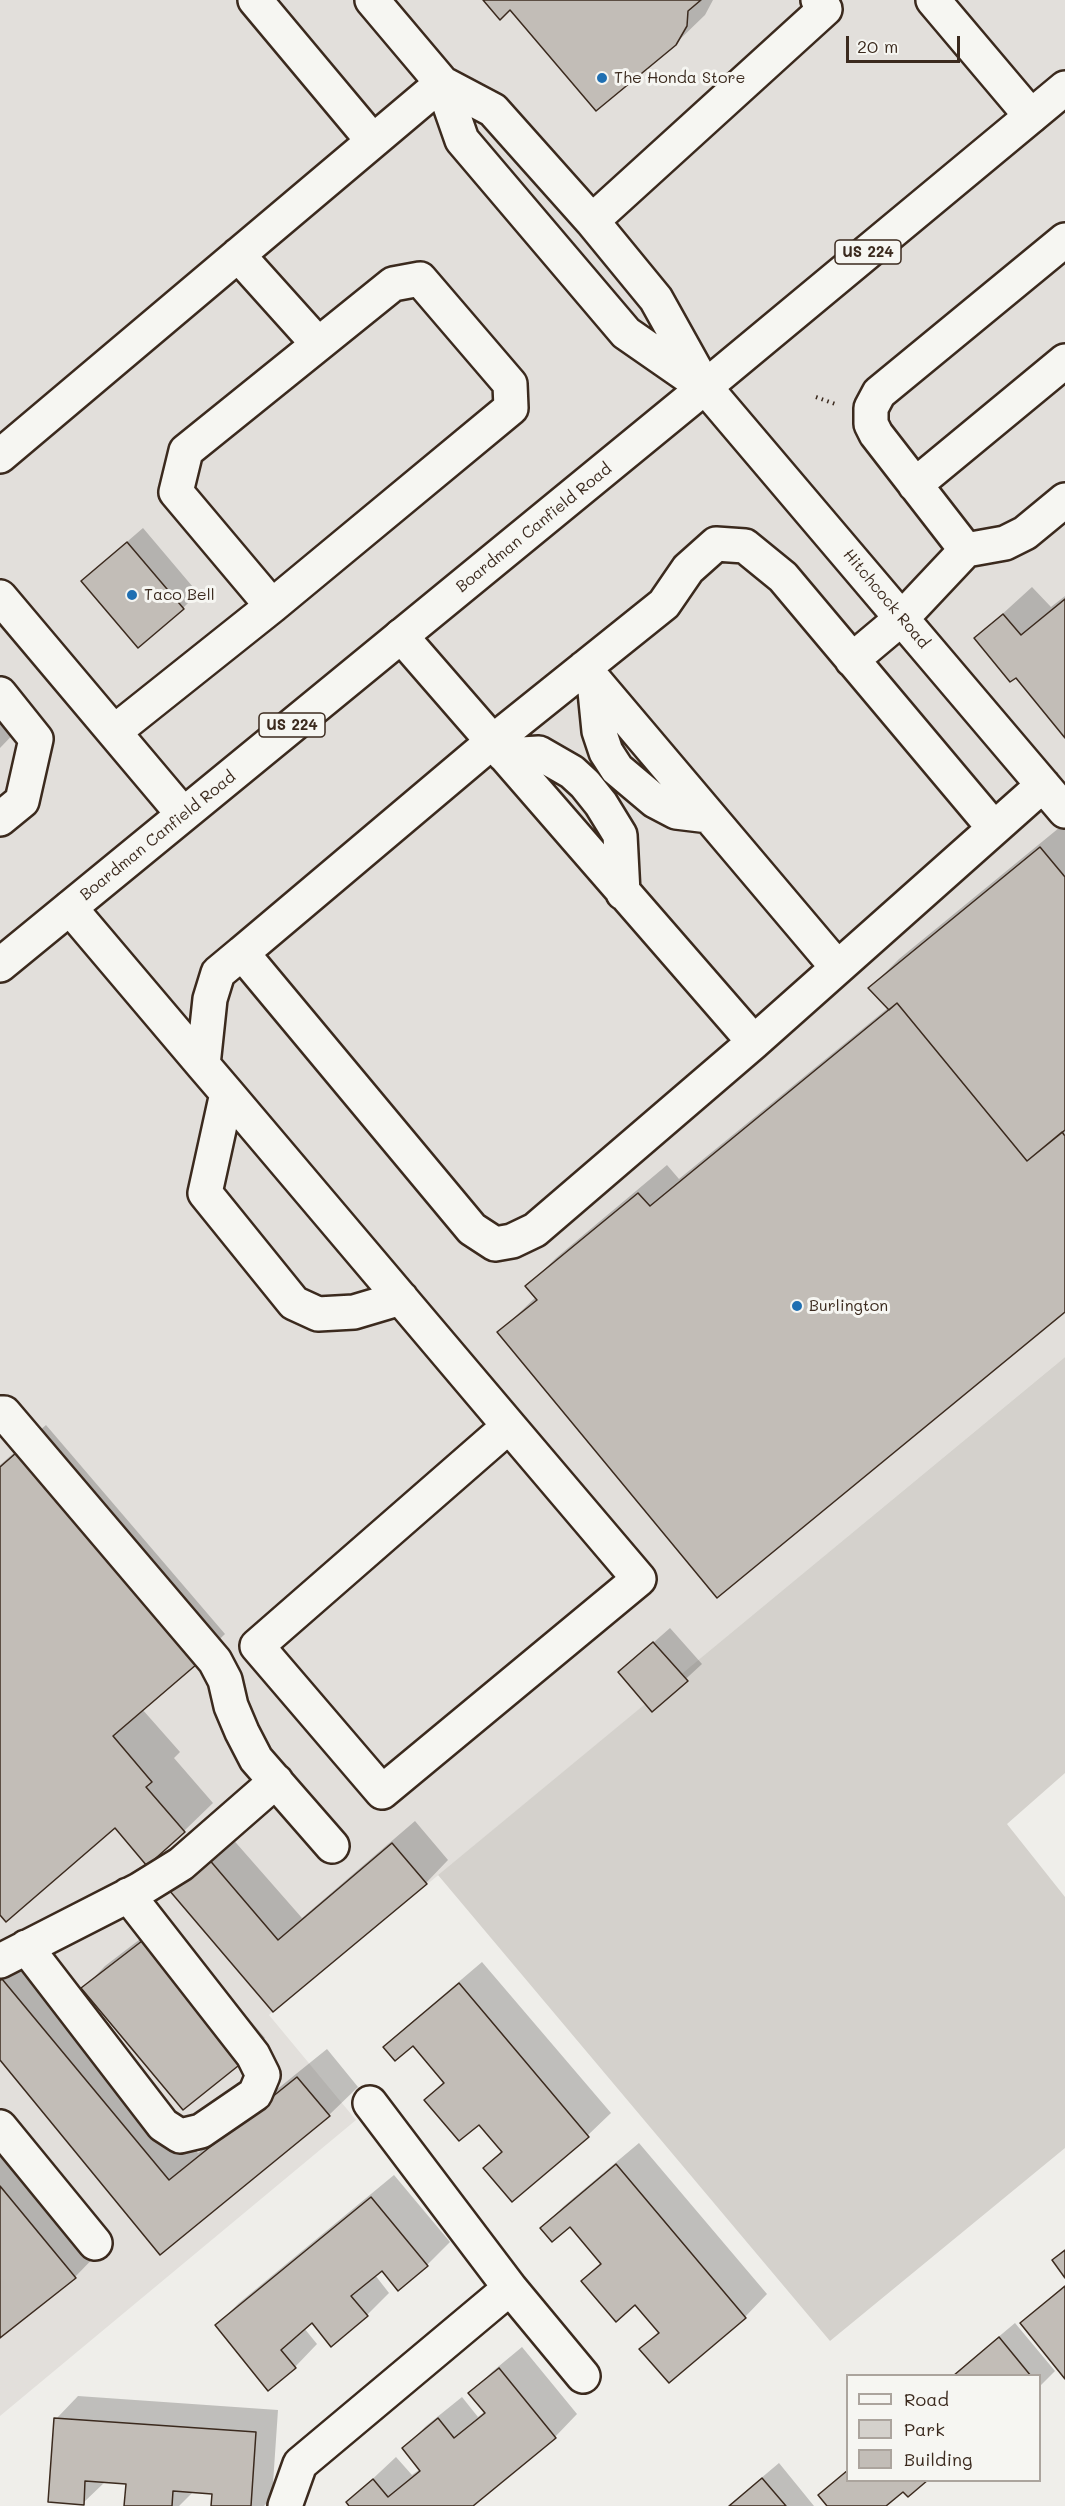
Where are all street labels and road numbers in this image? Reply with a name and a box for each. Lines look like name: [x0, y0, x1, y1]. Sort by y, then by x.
road number: US 224: [835, 240, 901, 264]
street label: Boardman Canfield Road: [452, 459, 616, 597]
street label: Hitchcock Road: [839, 546, 933, 652]
road number: US 224: [259, 713, 325, 737]
street label: Boardman Canfield Road: [76, 767, 240, 905]

